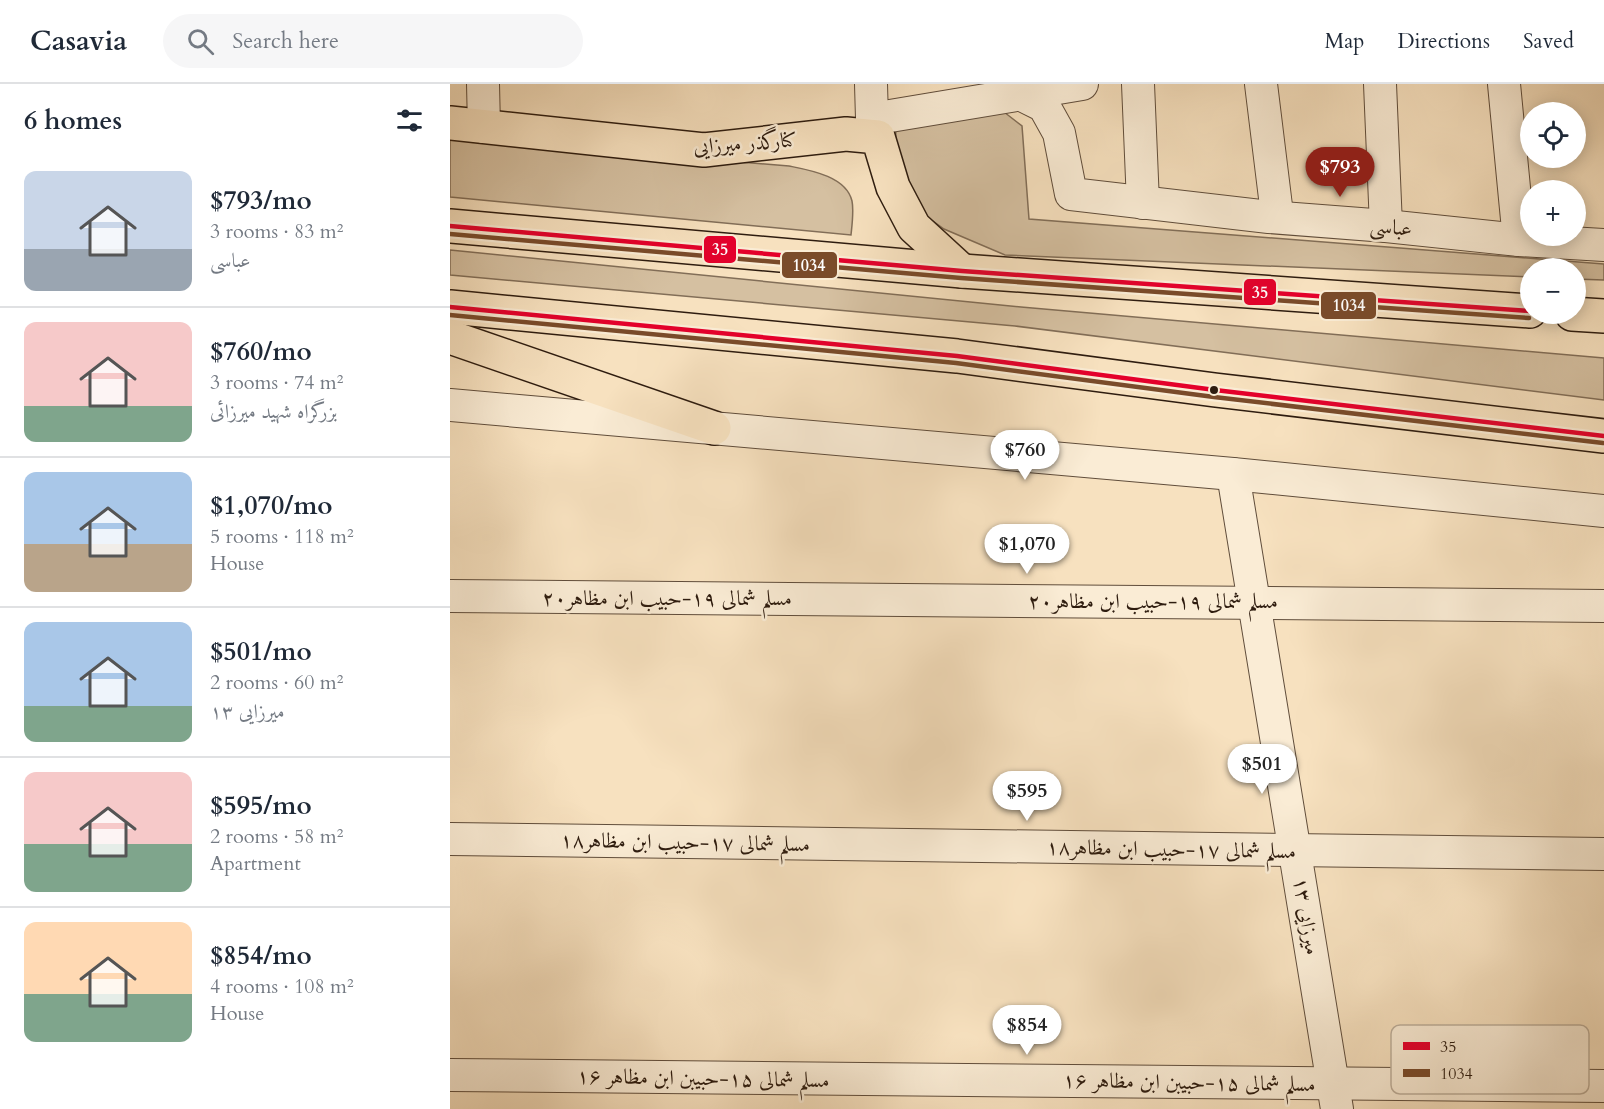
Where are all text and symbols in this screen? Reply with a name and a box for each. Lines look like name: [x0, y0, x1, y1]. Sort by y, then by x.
search box: [163, 14, 583, 68]
text: Casavia: [30, 22, 127, 60]
icon: search: [184, 25, 217, 58]
text: Search here: [232, 26, 339, 56]
text: Map: [1324, 27, 1364, 56]
text: Directions: [1397, 27, 1490, 56]
text: Saved: [1523, 27, 1574, 56]
map controls: [1520, 102, 1586, 324]
button: locate: [1520, 102, 1586, 168]
text: 6 homes: [24, 103, 122, 138]
icon: filters: [393, 104, 426, 137]
street label: کنارگذر میرزایی: [692, 124, 798, 162]
pin: $793: [1304, 147, 1376, 198]
text: $793: [1320, 153, 1360, 180]
button: +: [1520, 180, 1586, 246]
text: $793/mo: [210, 183, 312, 218]
icon: home: [72, 195, 144, 267]
street label: عباسی: [1369, 211, 1413, 244]
text: 3 rooms · 83 m²: [210, 218, 343, 245]
line badge: 35: [703, 235, 737, 264]
text: 35: [712, 239, 728, 261]
text: عباسی: [210, 247, 250, 274]
line badge: 1034: [781, 251, 838, 279]
text: 1034: [793, 255, 825, 277]
button: −: [1520, 258, 1586, 324]
line badge: 35: [1243, 278, 1277, 306]
text: 35: [1252, 282, 1268, 304]
line badge: 1034: [1320, 291, 1377, 320]
text: 1034: [1333, 295, 1365, 317]
text: $760/mo: [210, 334, 312, 369]
icon: home: [72, 346, 144, 418]
text: 3 rooms · 74 m²: [210, 369, 343, 396]
unlabelled marker: [1208, 384, 1220, 396]
text: بزرگراه شهید میرزائی: [210, 398, 337, 425]
pin: $760: [989, 430, 1061, 481]
text: $760: [1005, 436, 1045, 463]
text: $1,070/mo: [210, 488, 333, 523]
icon: home: [72, 496, 144, 568]
text: 5 rooms · 118 m²: [210, 523, 354, 550]
pin: $1,070: [978, 524, 1076, 575]
text: $1,070: [998, 530, 1056, 557]
text: House: [210, 550, 264, 577]
street label: مسلم شمالی ۱۹-حبیب ابن مظاهر۲۰: [542, 584, 792, 619]
street label: مسلم شمالی ۱۹-حبیب ابن مظاهر۲۰: [1028, 587, 1278, 622]
text: $501/mo: [210, 634, 312, 669]
icon: home: [72, 646, 144, 718]
text: 2 rooms · 60 m²: [210, 669, 343, 696]
text: میرزایی ۱۳: [210, 698, 285, 725]
pin: $501: [1226, 744, 1298, 795]
text: $501: [1242, 750, 1282, 777]
pin: $595: [991, 771, 1063, 822]
text: $595: [1007, 777, 1047, 804]
text: $595/mo: [210, 788, 312, 823]
icon: home: [72, 796, 144, 868]
text: 2 rooms · 58 m²: [210, 823, 343, 850]
street label: مسلم شمالی ۱۷-حبیب ابن مظاهر۱۸: [560, 826, 810, 865]
street label: مسلم شمالی ۱۷-حبیب ابن مظاهر۱۸: [1046, 833, 1296, 872]
text: Apartment: [210, 850, 301, 877]
street label: میرزایی ۱۳: [1286, 875, 1327, 957]
text: $854/mo: [210, 938, 312, 973]
icon: home: [72, 946, 144, 1018]
text: 4 rooms · 108 m²: [210, 973, 354, 1000]
text: House: [210, 1000, 264, 1027]
pin: $854: [991, 1005, 1063, 1056]
text: $854: [1007, 1011, 1047, 1038]
legend: [1391, 1025, 1589, 1094]
text: 35: [1440, 1036, 1456, 1058]
street label: مسلم شمالی ۱۵-حبیبن ابن مظاهر ۱۶: [576, 1062, 830, 1101]
text: 1034: [1440, 1063, 1473, 1085]
street label: مسلم شمالی ۱۵-حبیبن ابن مظاهر ۱۶: [1062, 1066, 1316, 1105]

